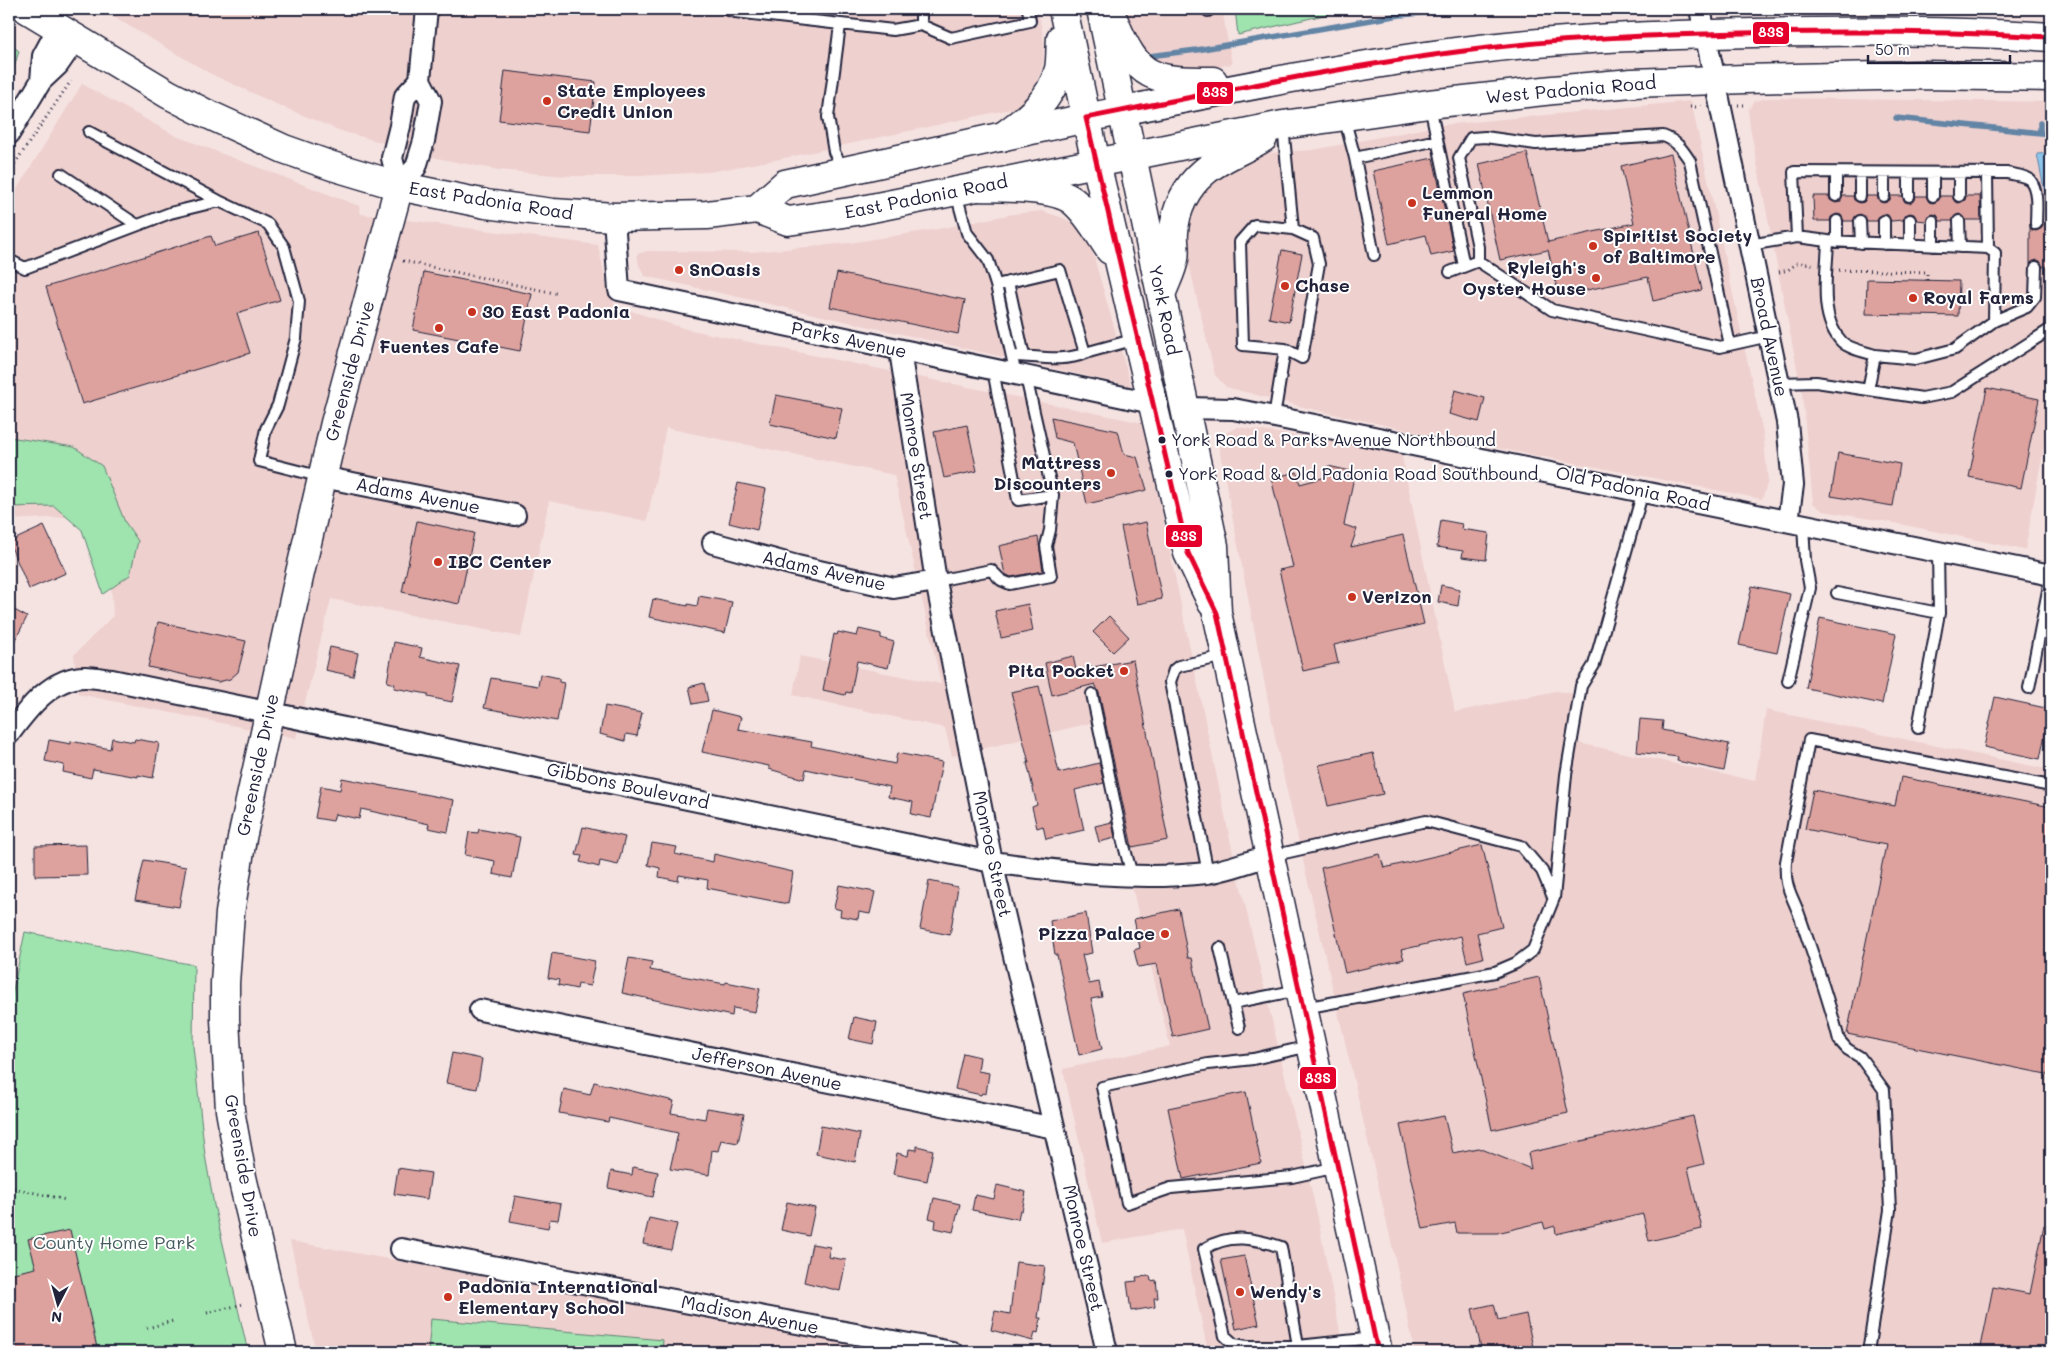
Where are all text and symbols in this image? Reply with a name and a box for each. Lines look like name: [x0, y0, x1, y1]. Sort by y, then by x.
line badge: 83S: [1752, 21, 1790, 45]
text: 83S: [1758, 22, 1784, 41]
scale bar: [1868, 32, 2010, 64]
text: 50 m: [1875, 39, 1910, 59]
street label: West Padonia Road: [1485, 70, 1657, 108]
place label: State Employees Credit Union: [557, 78, 706, 123]
line badge: 83S: [1196, 81, 1234, 105]
text: 83S: [1202, 82, 1228, 101]
marker: State Employees Credit Union: [541, 95, 553, 107]
street label: East Padonia Road: [842, 168, 1009, 224]
street label: East Padonia Road: [408, 175, 575, 225]
place label: Lemmon Funeral Home: [1422, 180, 1547, 225]
marker: Lemmon Funeral Home: [1406, 197, 1418, 209]
place label: Spiritist Society of Baltimore: [1603, 223, 1753, 268]
marker: Spiritist Society of Baltimore: [1587, 240, 1599, 252]
place label: Ryleigh's Oyster House: [1462, 255, 1586, 300]
place label: SnOasis: [689, 257, 761, 281]
street label: York Road: [1144, 262, 1186, 357]
marker: SnOasis: [673, 264, 685, 276]
marker: Ryleigh's Oyster House: [1590, 272, 1602, 284]
place label: Chase: [1295, 273, 1350, 297]
street label: Broad Avenue: [1746, 275, 1794, 399]
marker: Chase: [1279, 280, 1291, 292]
place label: Royal Farms: [1923, 285, 2034, 309]
marker: Royal Farms: [1907, 292, 1919, 304]
street label: Greenside Drive: [319, 298, 379, 444]
place label: 30 East Padonia: [482, 299, 630, 323]
marker: 30 East Padonia: [466, 306, 478, 318]
street label: Parks Avenue: [789, 315, 909, 363]
marker: Fuentes Cafe: [433, 322, 445, 334]
place label: Fuentes Cafe: [379, 334, 499, 358]
street label: Monroe Street: [895, 390, 939, 521]
place label: York Road & Parks Avenue Northbound: [1171, 428, 1496, 450]
marker: York Road & Parks Avenue Northbound: [1157, 435, 1167, 445]
place label: Mattress Discounters: [993, 450, 1101, 495]
street label: Old Padonia Road: [1554, 460, 1713, 516]
place label: York Road & Old Padonia Road Southbound: [1178, 462, 1539, 484]
marker: Mattress Discounters: [1105, 467, 1117, 479]
marker: York Road & Old Padonia Road Southbound: [1164, 469, 1174, 479]
street label: Adams Avenue: [354, 471, 482, 519]
line badge: 83S: [1165, 524, 1203, 548]
text: 83S: [1171, 526, 1197, 545]
street label: Adams Avenue: [760, 544, 888, 596]
place label: IBC Center: [448, 549, 552, 573]
marker: IBC Center: [432, 556, 444, 568]
place label: Verizon: [1362, 584, 1432, 608]
marker: Verizon: [1346, 591, 1358, 603]
place label: Pita Pocket: [1008, 658, 1114, 682]
marker: Pita Pocket: [1118, 665, 1130, 677]
street label: Greenside Drive: [230, 691, 284, 838]
street label: Gibbons Boulevard: [545, 756, 712, 814]
street label: Monroe Street: [968, 788, 1018, 919]
place label: Pizza Palace: [1038, 921, 1155, 945]
marker: Pizza Palace: [1159, 928, 1171, 940]
street label: Jefferson Avenue: [690, 1040, 844, 1096]
line badge: 83S: [1299, 1066, 1337, 1090]
text: 83S: [1305, 1068, 1331, 1087]
street label: Greenside Drive: [220, 1092, 268, 1239]
street label: Monroe Street: [1058, 1182, 1110, 1313]
park label: County Home Park: [33, 1230, 195, 1254]
place label: Padonia International Elementary School: [458, 1274, 658, 1319]
north arrow: [32, 1278, 82, 1328]
place label: Wendy's: [1250, 1279, 1321, 1303]
marker: Wendy's: [1234, 1286, 1246, 1298]
street label: Madison Avenue: [679, 1289, 821, 1339]
marker: Padonia International Elementary School: [442, 1291, 454, 1303]
text: N: [50, 1307, 63, 1327]

